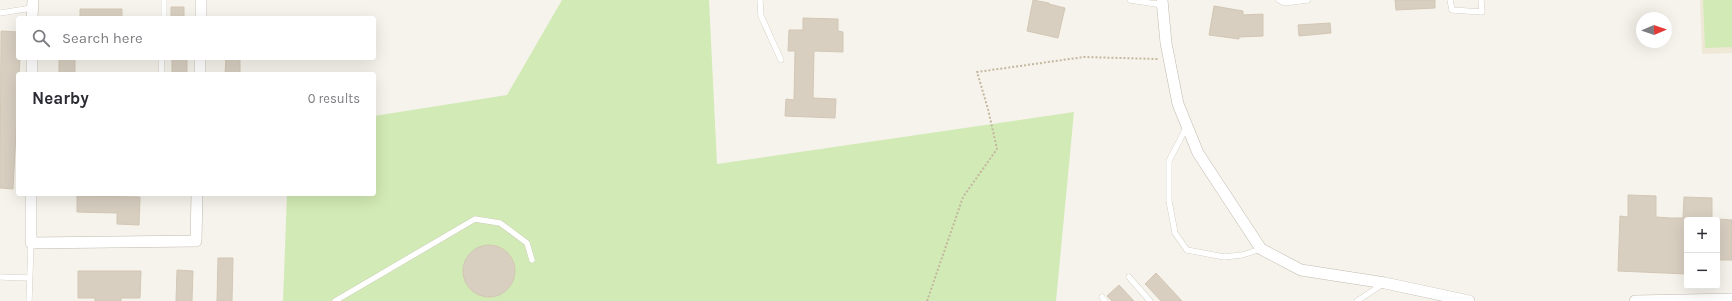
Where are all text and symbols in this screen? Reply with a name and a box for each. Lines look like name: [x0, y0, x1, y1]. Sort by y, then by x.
north arrow: [1636, 12, 1672, 48]
search box: [16, 16, 376, 60]
icon: search: [30, 27, 52, 49]
text: Search here: [62, 29, 143, 47]
text: Nearby: [32, 88, 89, 108]
text: 0 results: [308, 91, 360, 106]
map controls: [1684, 217, 1720, 289]
button: +: [1684, 217, 1720, 253]
button: −: [1684, 253, 1720, 289]

